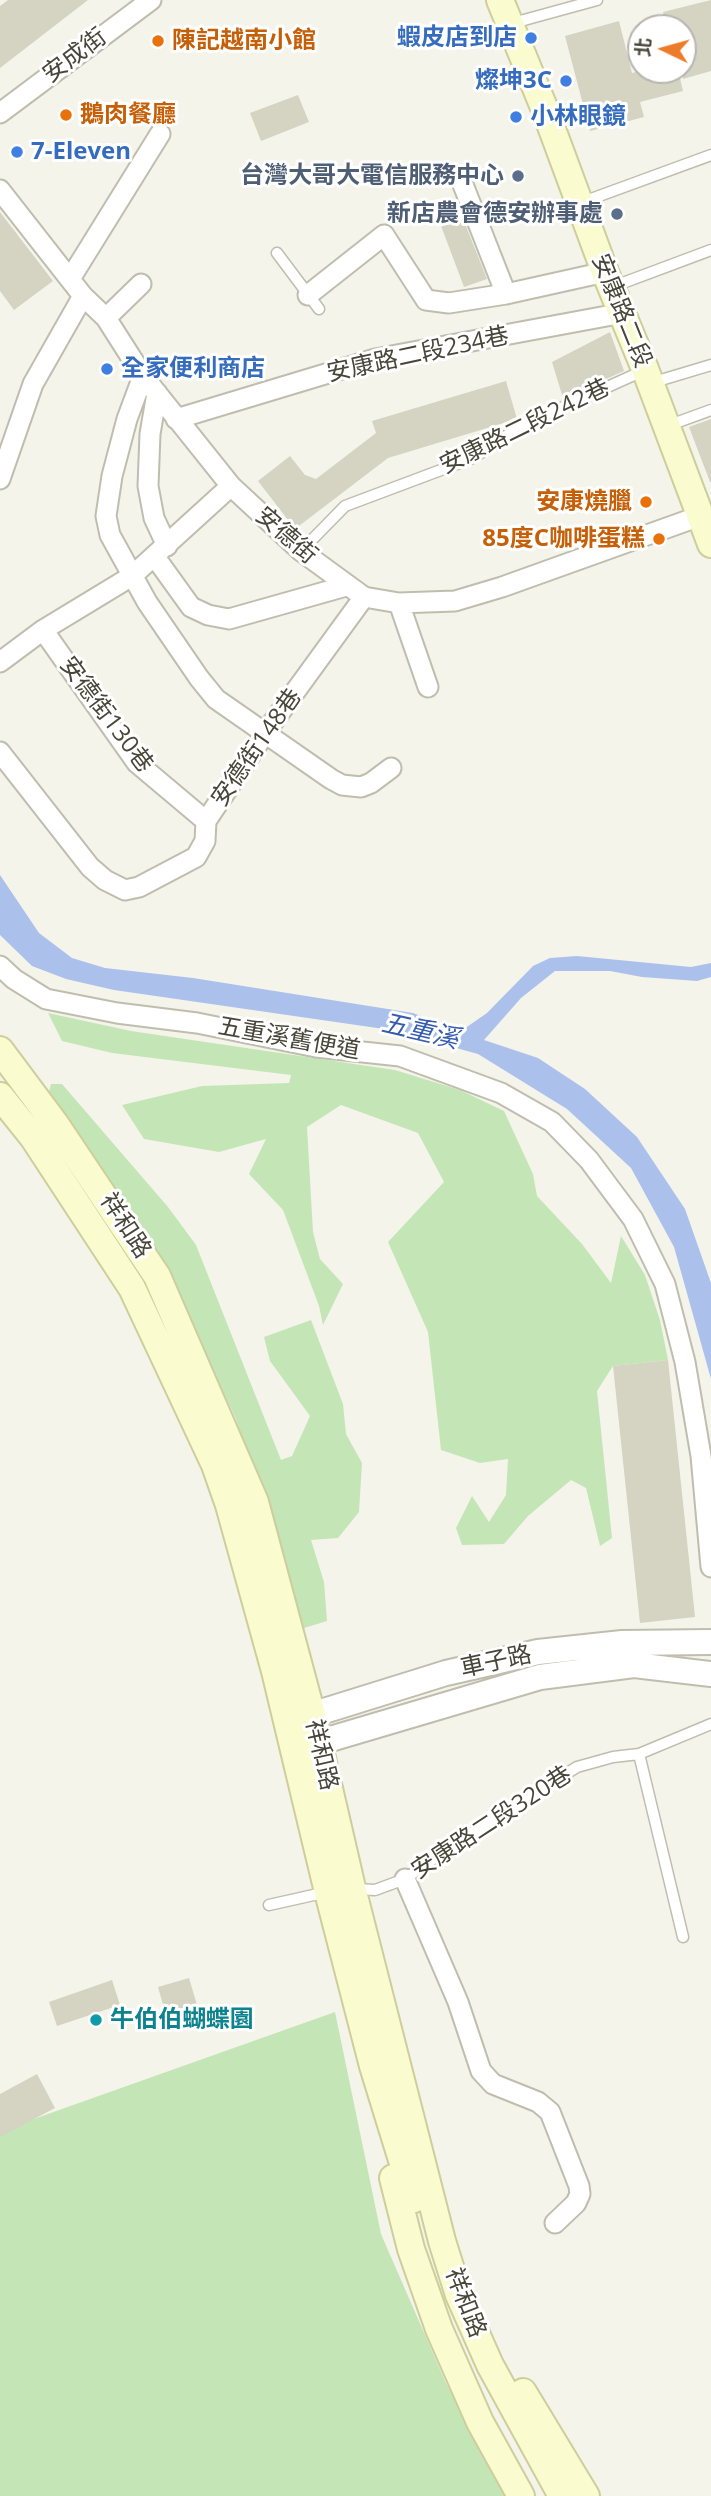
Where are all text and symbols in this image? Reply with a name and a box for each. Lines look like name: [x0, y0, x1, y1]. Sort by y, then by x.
north arrow: [627, 14, 697, 84]
street label: 安成街: [38, 23, 112, 89]
place label: 蝦皮店到店: [397, 24, 517, 52]
place label: 陳記越南小館: [172, 27, 316, 55]
marker: 蝦皮店到店: [523, 30, 539, 46]
marker: 陳記越南小館: [150, 33, 166, 49]
text: 北: [629, 37, 657, 58]
place label: 燦坤3C: [475, 67, 552, 95]
marker: 燦坤3C: [558, 73, 574, 89]
place label: 鵝肉餐廳: [80, 101, 176, 129]
place label: 小林眼鏡: [530, 103, 626, 131]
marker: 鵝肉餐廳: [58, 107, 74, 123]
marker: 小林眼鏡: [508, 109, 524, 125]
place label: 7-Eleven: [31, 138, 131, 166]
marker: 7-Eleven: [9, 144, 25, 160]
place label: 台灣大哥大電信服務中心: [240, 162, 504, 190]
marker: 台灣大哥大電信服務中心: [510, 168, 526, 184]
place label: 新店農會德安辦事處: [387, 200, 603, 228]
marker: 新店農會德安辦事處: [609, 206, 625, 222]
street label: 安康路二段: [585, 250, 657, 372]
street label: 安康路二段234巷: [324, 322, 512, 388]
place label: 全家便利商店: [121, 355, 265, 383]
marker: 全家便利商店: [99, 361, 115, 377]
street label: 安康路二段242巷: [435, 373, 615, 481]
place label: 安康燒臘: [536, 488, 632, 516]
marker: 安康燒臘: [638, 494, 654, 510]
street label: 安德街: [249, 502, 323, 570]
place label: 85度C咖啡蛋糕: [482, 525, 645, 553]
marker: 85度C咖啡蛋糕: [651, 531, 667, 547]
street label: 安德街130巷: [53, 652, 159, 778]
street label: 安德街148巷: [206, 684, 308, 812]
water label: 五重溪: [378, 1008, 462, 1056]
street label: 五重溪舊便道: [216, 1012, 362, 1066]
street label: 祥和路: [93, 1188, 157, 1264]
street label: 車子路: [458, 1640, 534, 1684]
street label: 祥和路: [299, 1717, 343, 1793]
street label: 安康路二段320巷: [407, 1760, 577, 1886]
place label: 牛伯伯蝴蝶園: [110, 2006, 254, 2034]
marker: 牛伯伯蝴蝶園: [88, 2012, 104, 2028]
street label: 祥和路: [439, 2264, 491, 2342]

